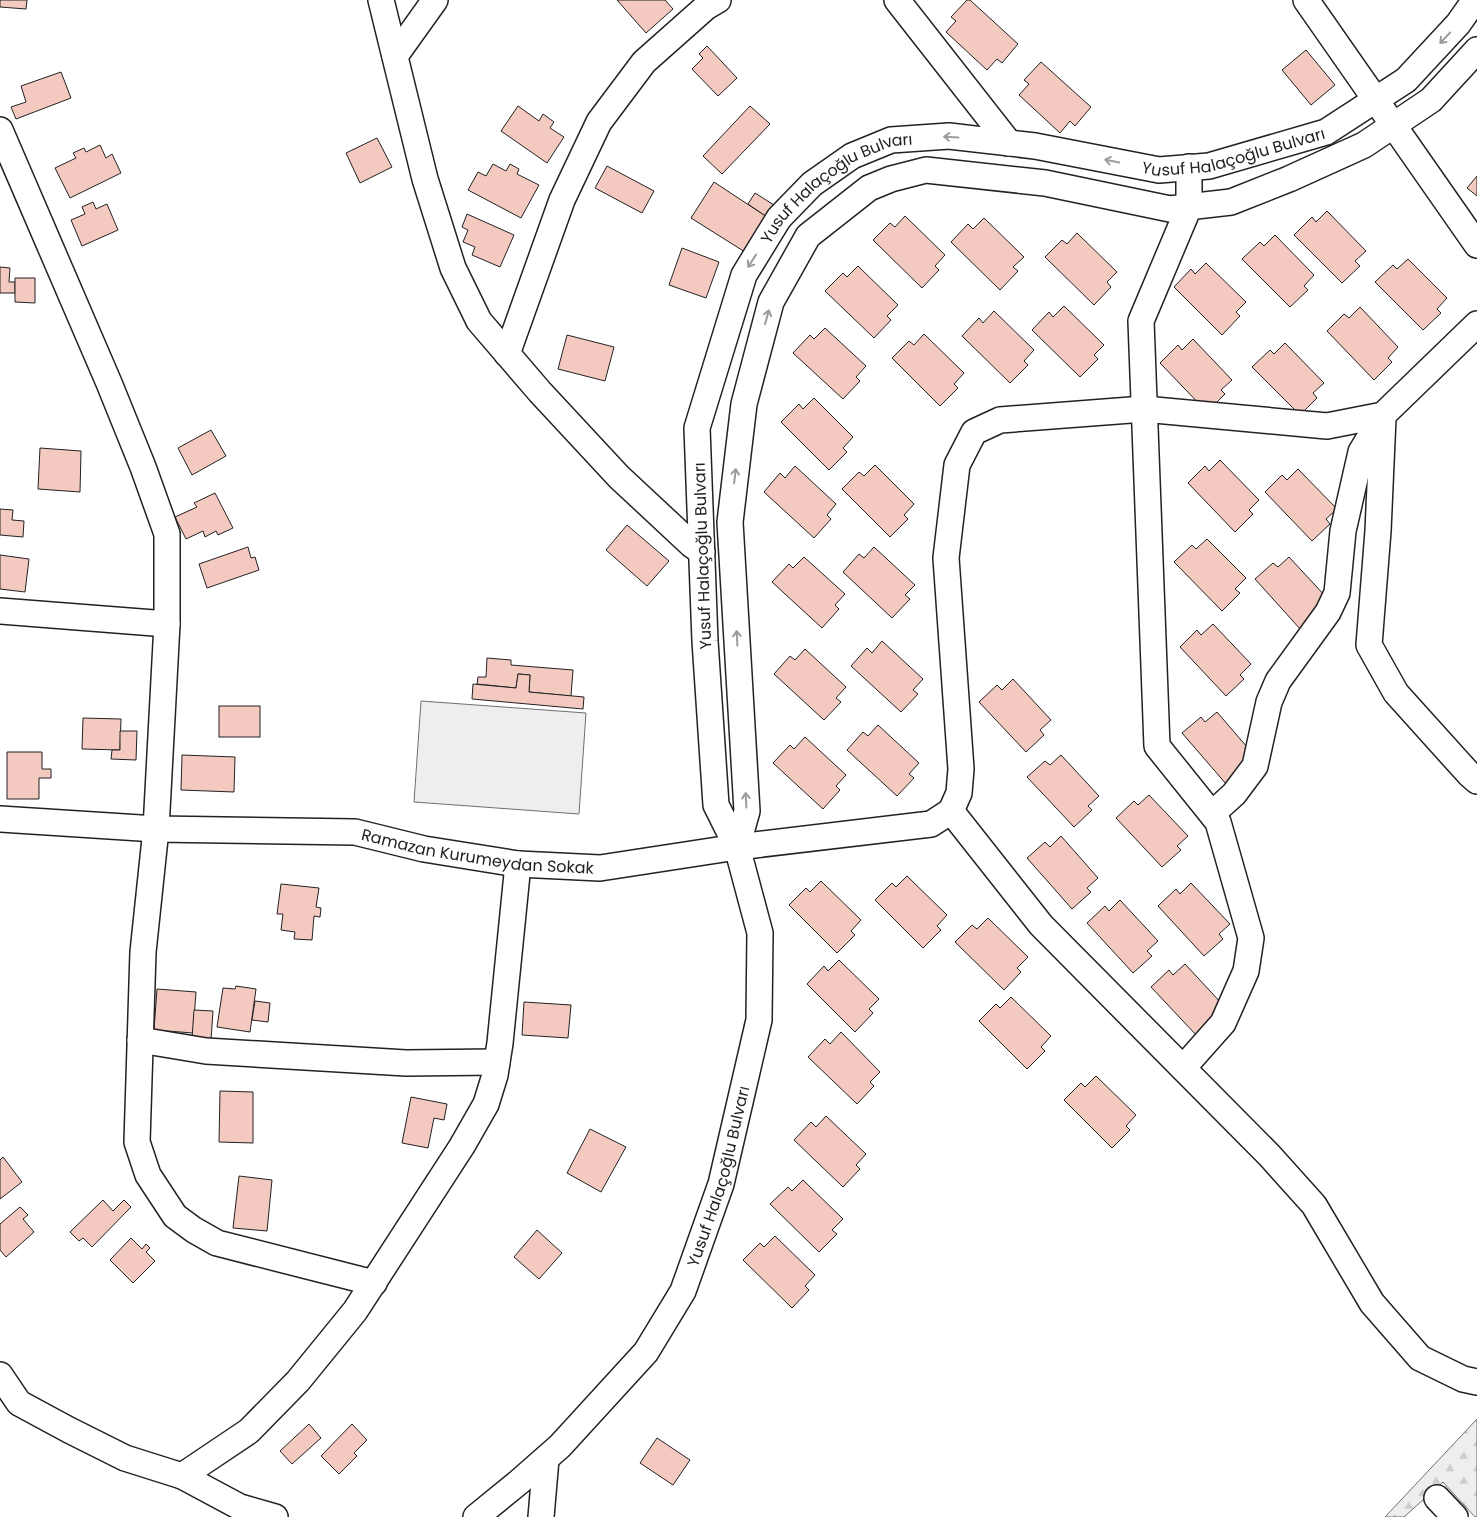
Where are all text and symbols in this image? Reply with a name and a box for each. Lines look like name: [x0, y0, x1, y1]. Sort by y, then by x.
one-way arrow: [1439, 32, 1451, 45]
street label: Yusuf Halaçoğlu Bulvarı: [1140, 122, 1328, 182]
street label: Yusuf Halaçoğlu Bulvarı: [755, 128, 913, 248]
one-way arrow: [943, 132, 959, 141]
one-way arrow: [1104, 155, 1120, 165]
one-way arrow: [747, 254, 757, 268]
one-way arrow: [763, 309, 773, 325]
street label: Yusuf Halaçoğlu Bulvarı: [688, 462, 717, 650]
one-way arrow: [731, 468, 741, 484]
one-way arrow: [732, 630, 741, 646]
one-way arrow: [742, 792, 751, 808]
street label: Ramazan Kurumeydan Sokak: [359, 823, 595, 880]
street label: Yusuf Halaçoğlu Bulvarı: [682, 1084, 755, 1270]

